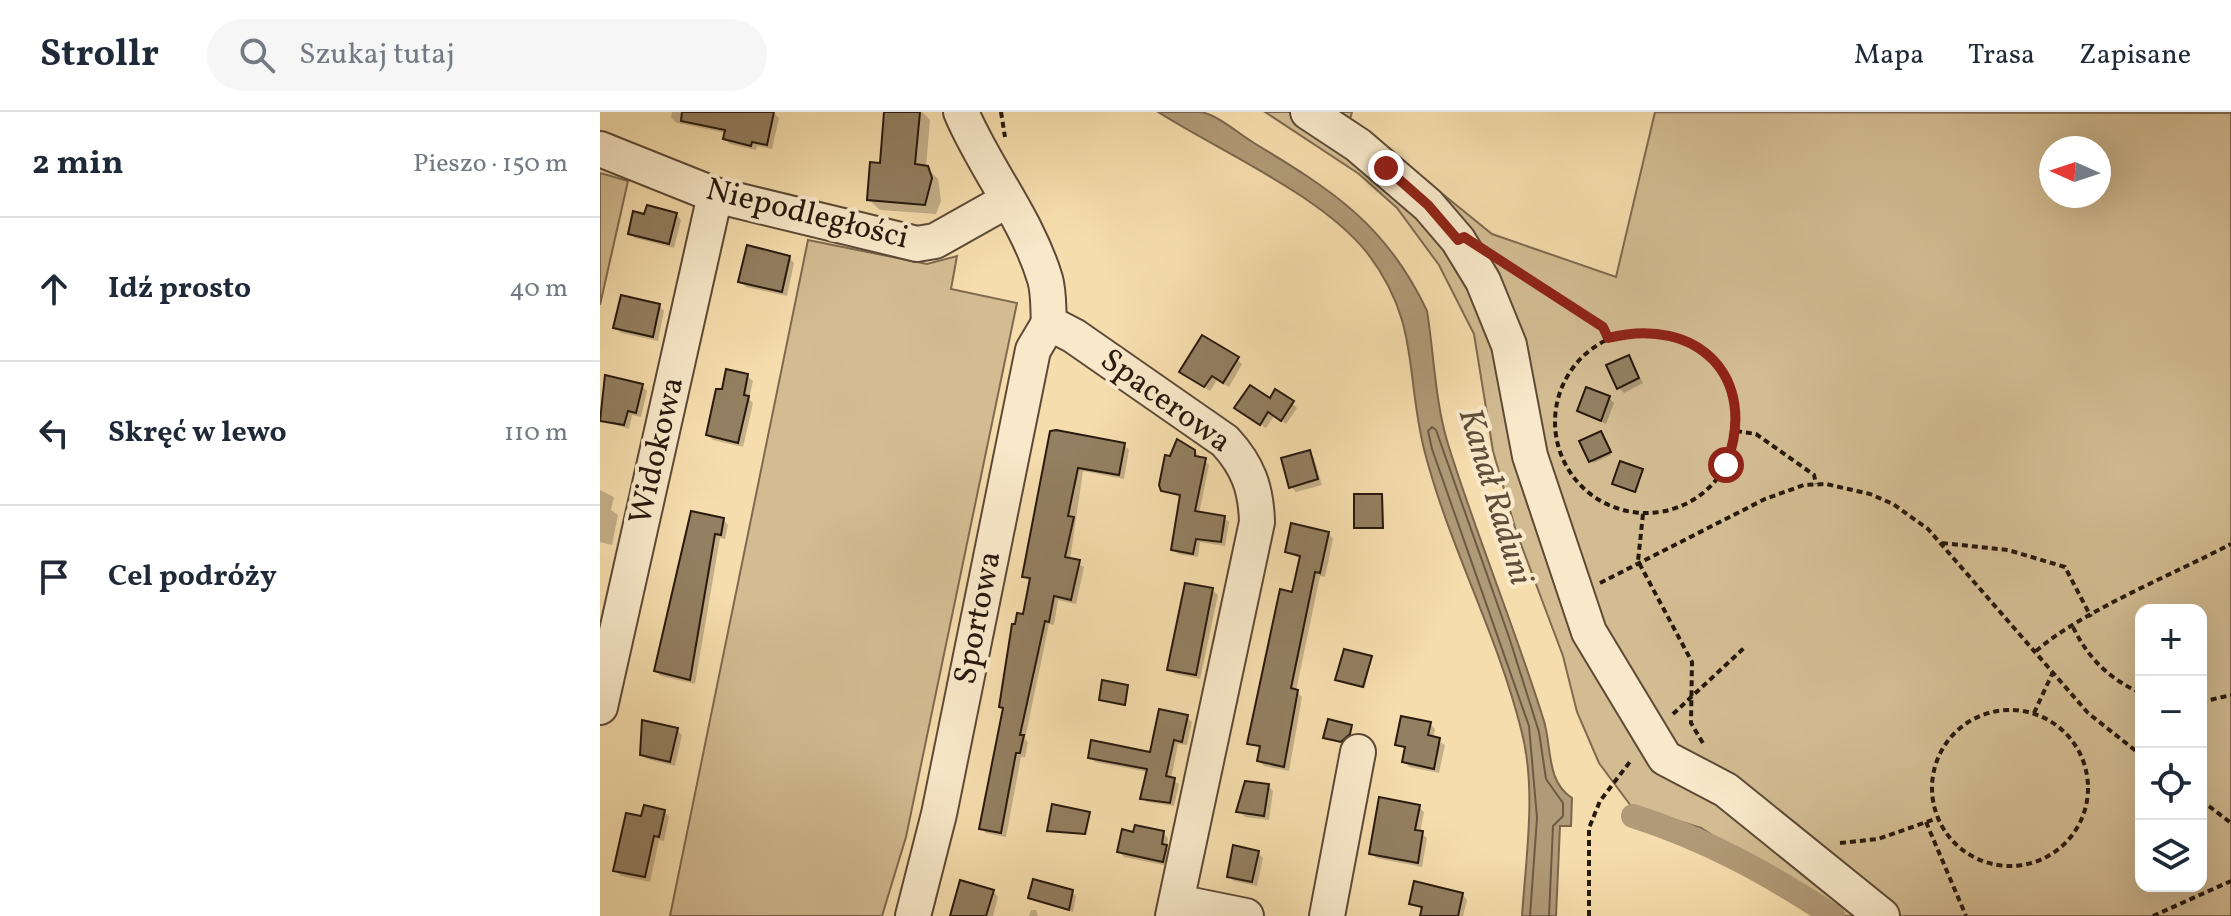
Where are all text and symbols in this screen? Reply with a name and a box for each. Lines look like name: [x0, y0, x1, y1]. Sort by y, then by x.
search box: [207, 19, 767, 91]
text: Strollr: [40, 29, 159, 82]
icon: search: [235, 33, 279, 77]
text: Szukaj tutaj: [299, 34, 455, 76]
text: Mapa: [1854, 36, 1924, 75]
text: Trasa: [1968, 36, 2035, 75]
text: Zapisane: [2079, 36, 2191, 75]
north arrow: [2039, 136, 2111, 208]
text: 2 min: [32, 141, 124, 188]
text: Pieszo · 150 m: [413, 146, 568, 182]
route end: [1368, 150, 1404, 186]
street label: Niepodległości: [701, 169, 913, 261]
icon: ahead: [32, 267, 76, 311]
text: Idź prosto: [108, 268, 251, 310]
text: 40 m: [509, 271, 568, 307]
street label: Spacerowa: [1090, 339, 1240, 465]
street label: Widokowa: [620, 373, 696, 529]
water label: Kanał Raduni: [1445, 403, 1543, 592]
icon: left: [32, 411, 76, 455]
text: Skręć w lewo: [108, 412, 287, 454]
text: 110 m: [504, 415, 568, 451]
route start: [1708, 447, 1744, 483]
street label: Sportowa: [945, 548, 1013, 688]
icon: arrive: [32, 555, 76, 599]
text: Cel podróży: [108, 556, 277, 598]
map controls: [2135, 604, 2207, 892]
button: +: [2135, 604, 2207, 676]
button: −: [2135, 676, 2207, 748]
button: locate: [2135, 748, 2207, 820]
button: layers: [2135, 820, 2207, 892]

